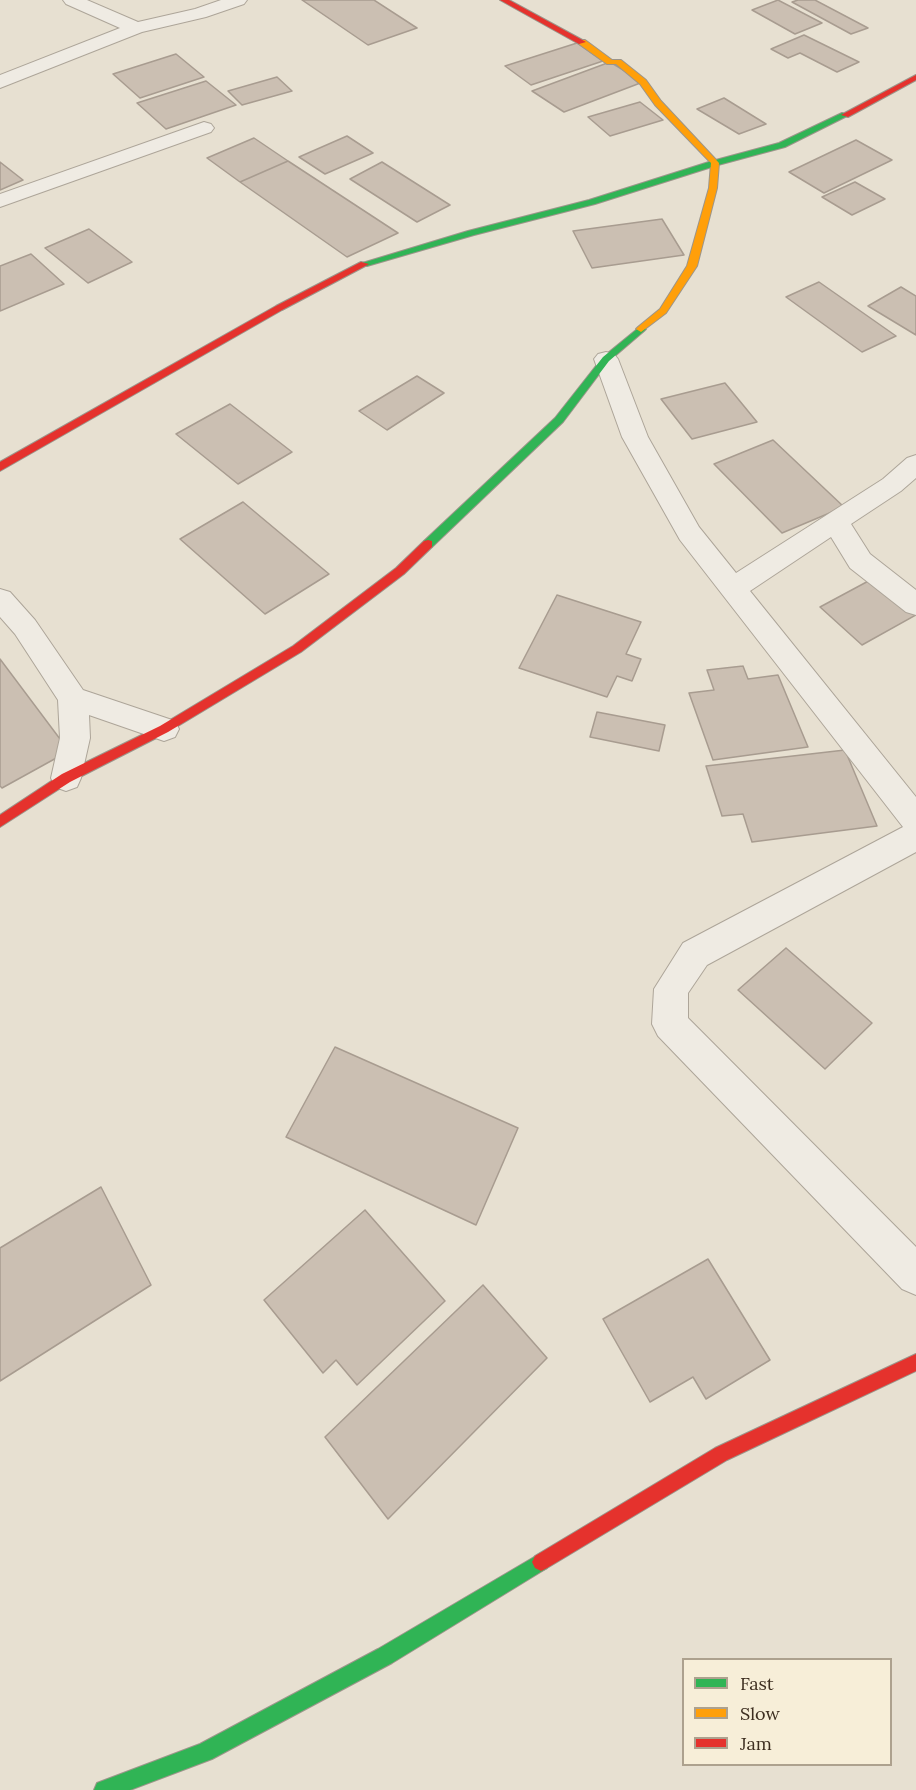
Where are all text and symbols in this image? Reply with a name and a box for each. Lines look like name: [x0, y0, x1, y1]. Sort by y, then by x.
legend: [682, 1658, 892, 1766]
text: Fast: [740, 1672, 774, 1695]
text: Slow: [740, 1702, 780, 1725]
text: Jam: [740, 1732, 772, 1755]

